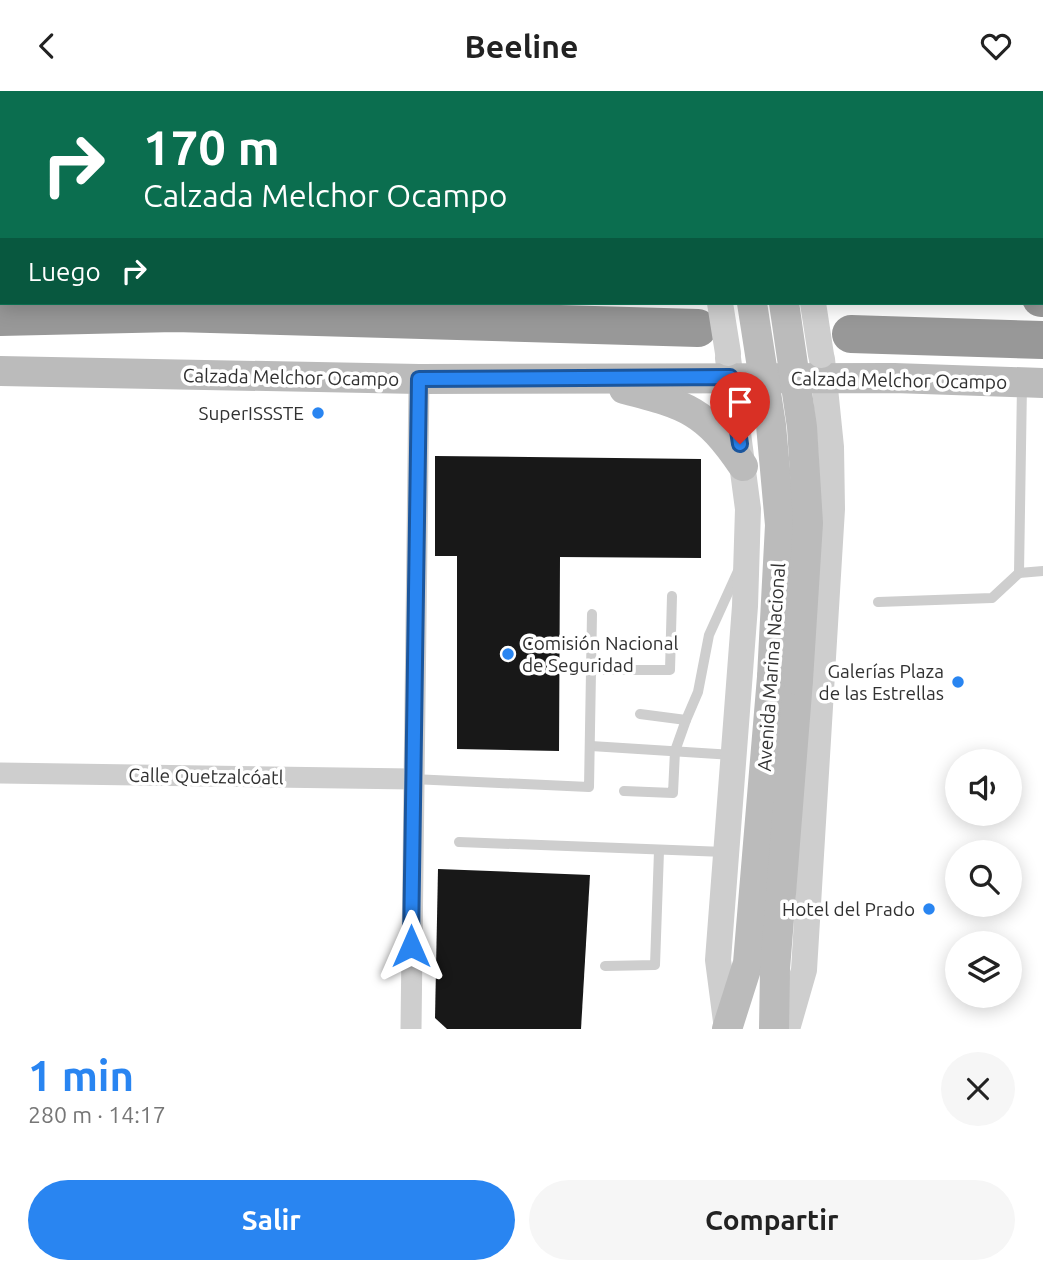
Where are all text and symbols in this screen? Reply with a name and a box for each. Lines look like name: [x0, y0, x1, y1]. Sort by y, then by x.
icon: back: [28, 27, 66, 65]
icon: heart: [977, 27, 1015, 65]
text: Beeline: [465, 28, 578, 64]
icon: right: [28, 119, 119, 210]
text: 170 m: [143, 119, 280, 174]
text: Calzada Melchor Ocampo: [143, 177, 507, 213]
icon: right: [115, 252, 153, 290]
text: Luego: [28, 257, 101, 286]
street label: Calzada Melchor Ocampo: [183, 364, 399, 390]
street label: Calzada Melchor Ocampo: [791, 367, 1007, 393]
pin: [710, 372, 770, 444]
icon: arrive: [721, 383, 759, 421]
place label: SuperISSSTE: [198, 402, 304, 424]
marker: SuperISSSTE: [310, 405, 326, 421]
street label: Avenida Marina Nacional: [753, 562, 789, 772]
place label: Comisión Nacional de Seguridad: [522, 632, 678, 676]
marker: Comisión Nacional de Seguridad: [500, 646, 516, 662]
place label: Galerías Plaza de las Estrellas: [819, 660, 944, 704]
marker: Galerías Plaza de las Estrellas: [950, 674, 966, 690]
map controls: [945, 749, 1022, 1008]
button: sound: [945, 749, 1022, 826]
street label: Calle Quetzalcóatl: [128, 764, 284, 788]
button: search: [945, 840, 1022, 917]
place label: Hotel del Prado: [782, 898, 915, 920]
marker: Hotel del Prado: [921, 901, 937, 917]
position arrow: [374, 909, 448, 983]
button: layers: [945, 931, 1022, 1008]
text: 1 min: [28, 1052, 134, 1099]
button: close: [941, 1052, 1015, 1126]
text: 280 m · 14:17: [28, 1102, 166, 1127]
button: Salir: [28, 1180, 515, 1260]
button: Compartir: [529, 1180, 1015, 1260]

